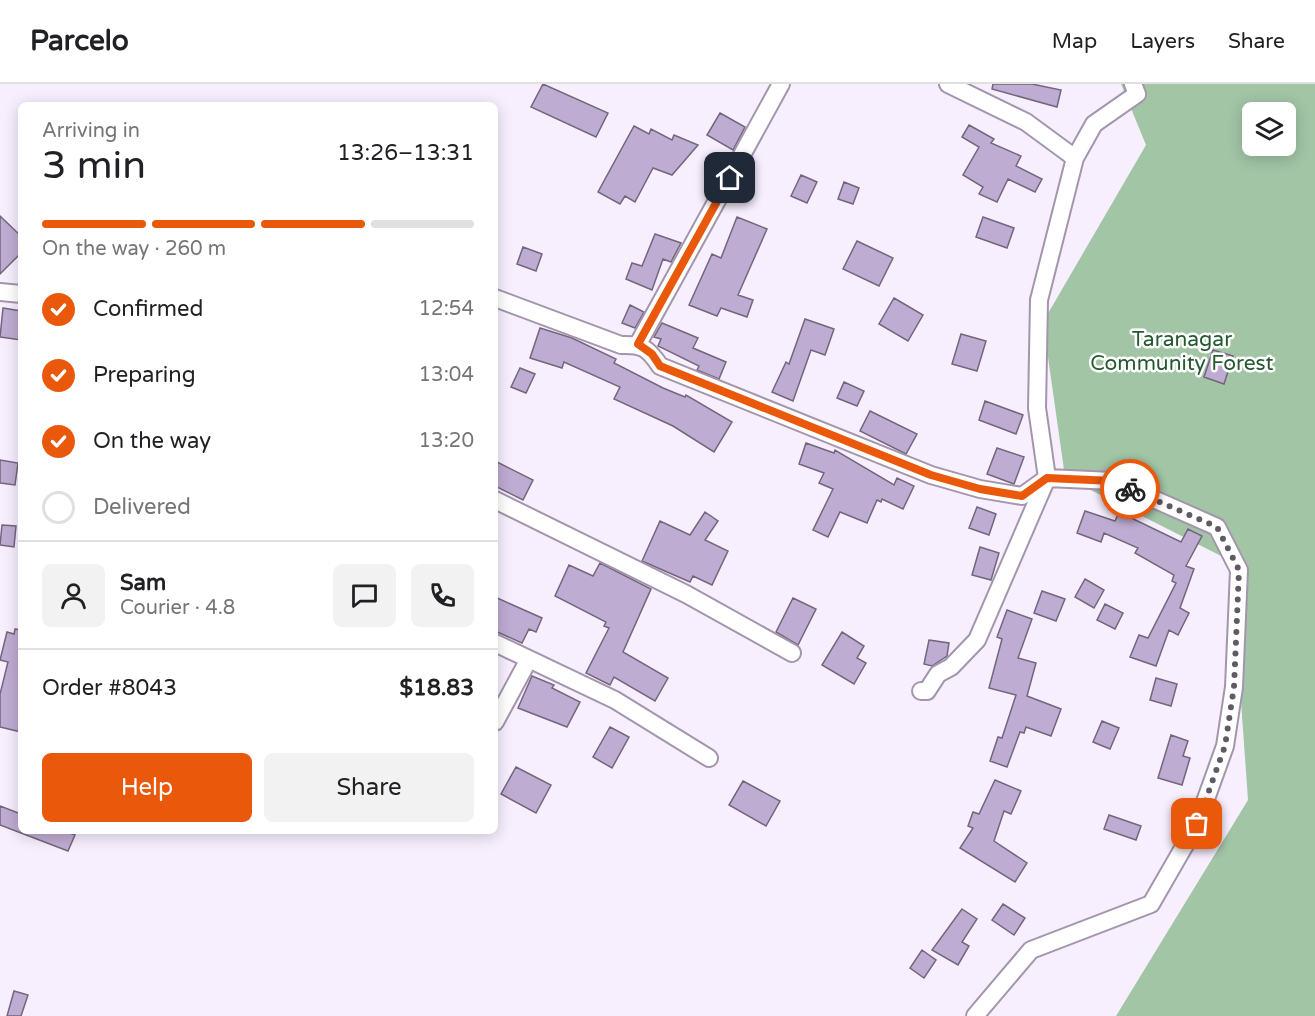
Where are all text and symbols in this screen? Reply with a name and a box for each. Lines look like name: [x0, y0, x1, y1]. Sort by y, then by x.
text: Parcelo: [30, 24, 129, 58]
text: Map: [1052, 29, 1097, 54]
text: Layers: [1130, 29, 1195, 54]
text: Share: [1228, 29, 1285, 54]
map controls: [1242, 102, 1296, 156]
button: layers: [1242, 102, 1296, 156]
text: Arriving in: [42, 119, 140, 143]
text: 13:26–13:31: [337, 140, 474, 166]
text: 3 min: [42, 142, 146, 189]
pin: [704, 152, 755, 203]
icon: home: [713, 161, 746, 194]
text: On the way · 260 m: [42, 237, 226, 261]
icon: check: [42, 293, 75, 326]
text: Confirmed: [93, 296, 203, 322]
text: 12:54: [419, 297, 474, 321]
park label: Taranagar Community Forest: [1090, 327, 1274, 376]
icon: check: [42, 359, 75, 392]
text: Preparing: [93, 362, 196, 388]
text: 13:04: [419, 363, 474, 387]
icon: check: [42, 425, 75, 458]
text: On the way: [93, 428, 211, 454]
text: 13:20: [419, 429, 474, 453]
courier: [1100, 459, 1160, 519]
icon: bike: [1114, 473, 1147, 506]
text: Delivered: [93, 494, 191, 520]
button: person: [42, 564, 105, 627]
button: chat: [333, 564, 396, 627]
button: phone: [411, 564, 474, 627]
text: Sam: [120, 570, 166, 596]
text: Courier · 4.8: [120, 596, 235, 620]
text: Order #8043: [42, 675, 177, 701]
text: $18.83: [400, 675, 474, 701]
button: Help: [42, 753, 252, 822]
button: Share: [264, 753, 474, 822]
pin: [1171, 798, 1222, 849]
icon: bag: [1180, 807, 1213, 840]

